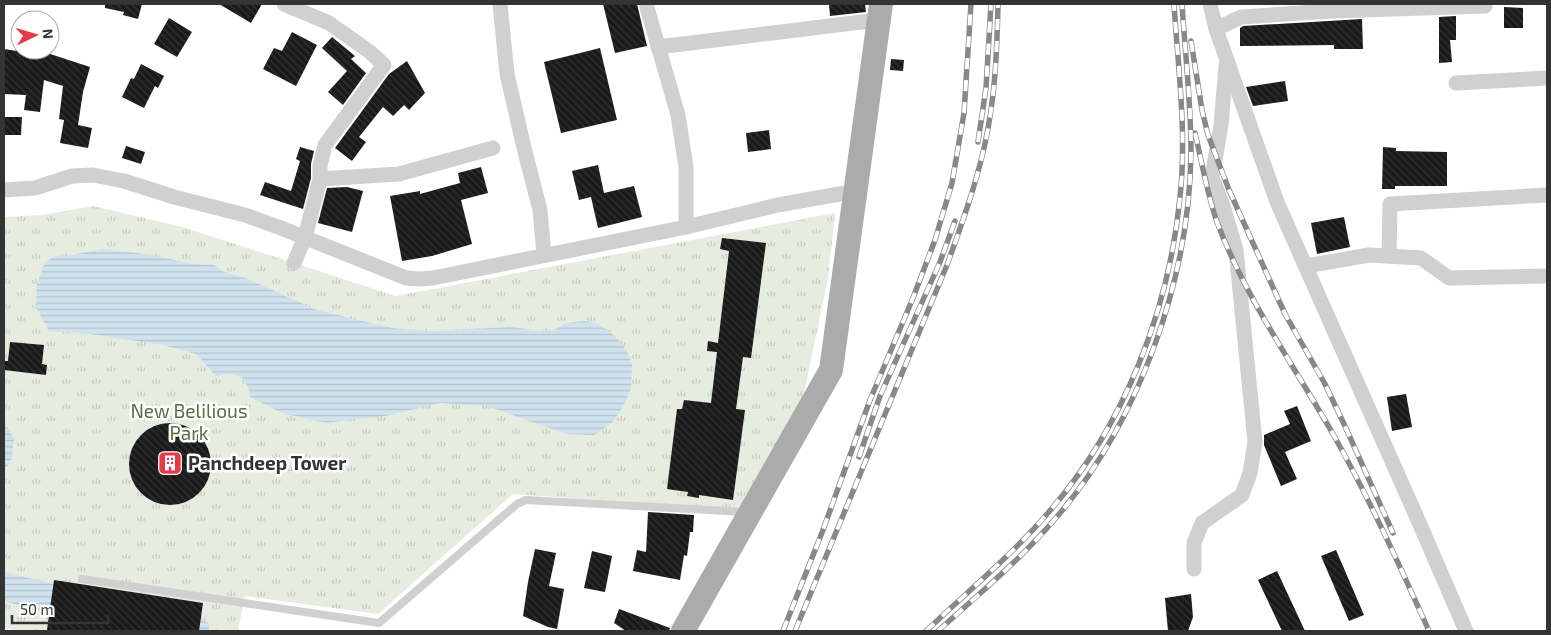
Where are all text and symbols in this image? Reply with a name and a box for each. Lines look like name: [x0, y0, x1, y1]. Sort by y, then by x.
north arrow: [10, 10, 60, 60]
text: N: [40, 28, 57, 40]
park label: New Belilious Park: [130, 399, 248, 444]
building icon: Panchdeep Tower: [157, 450, 183, 476]
place label: Panchdeep Tower: [188, 451, 346, 474]
scale bar: [12, 592, 109, 624]
text: 50 m: [20, 600, 54, 618]

